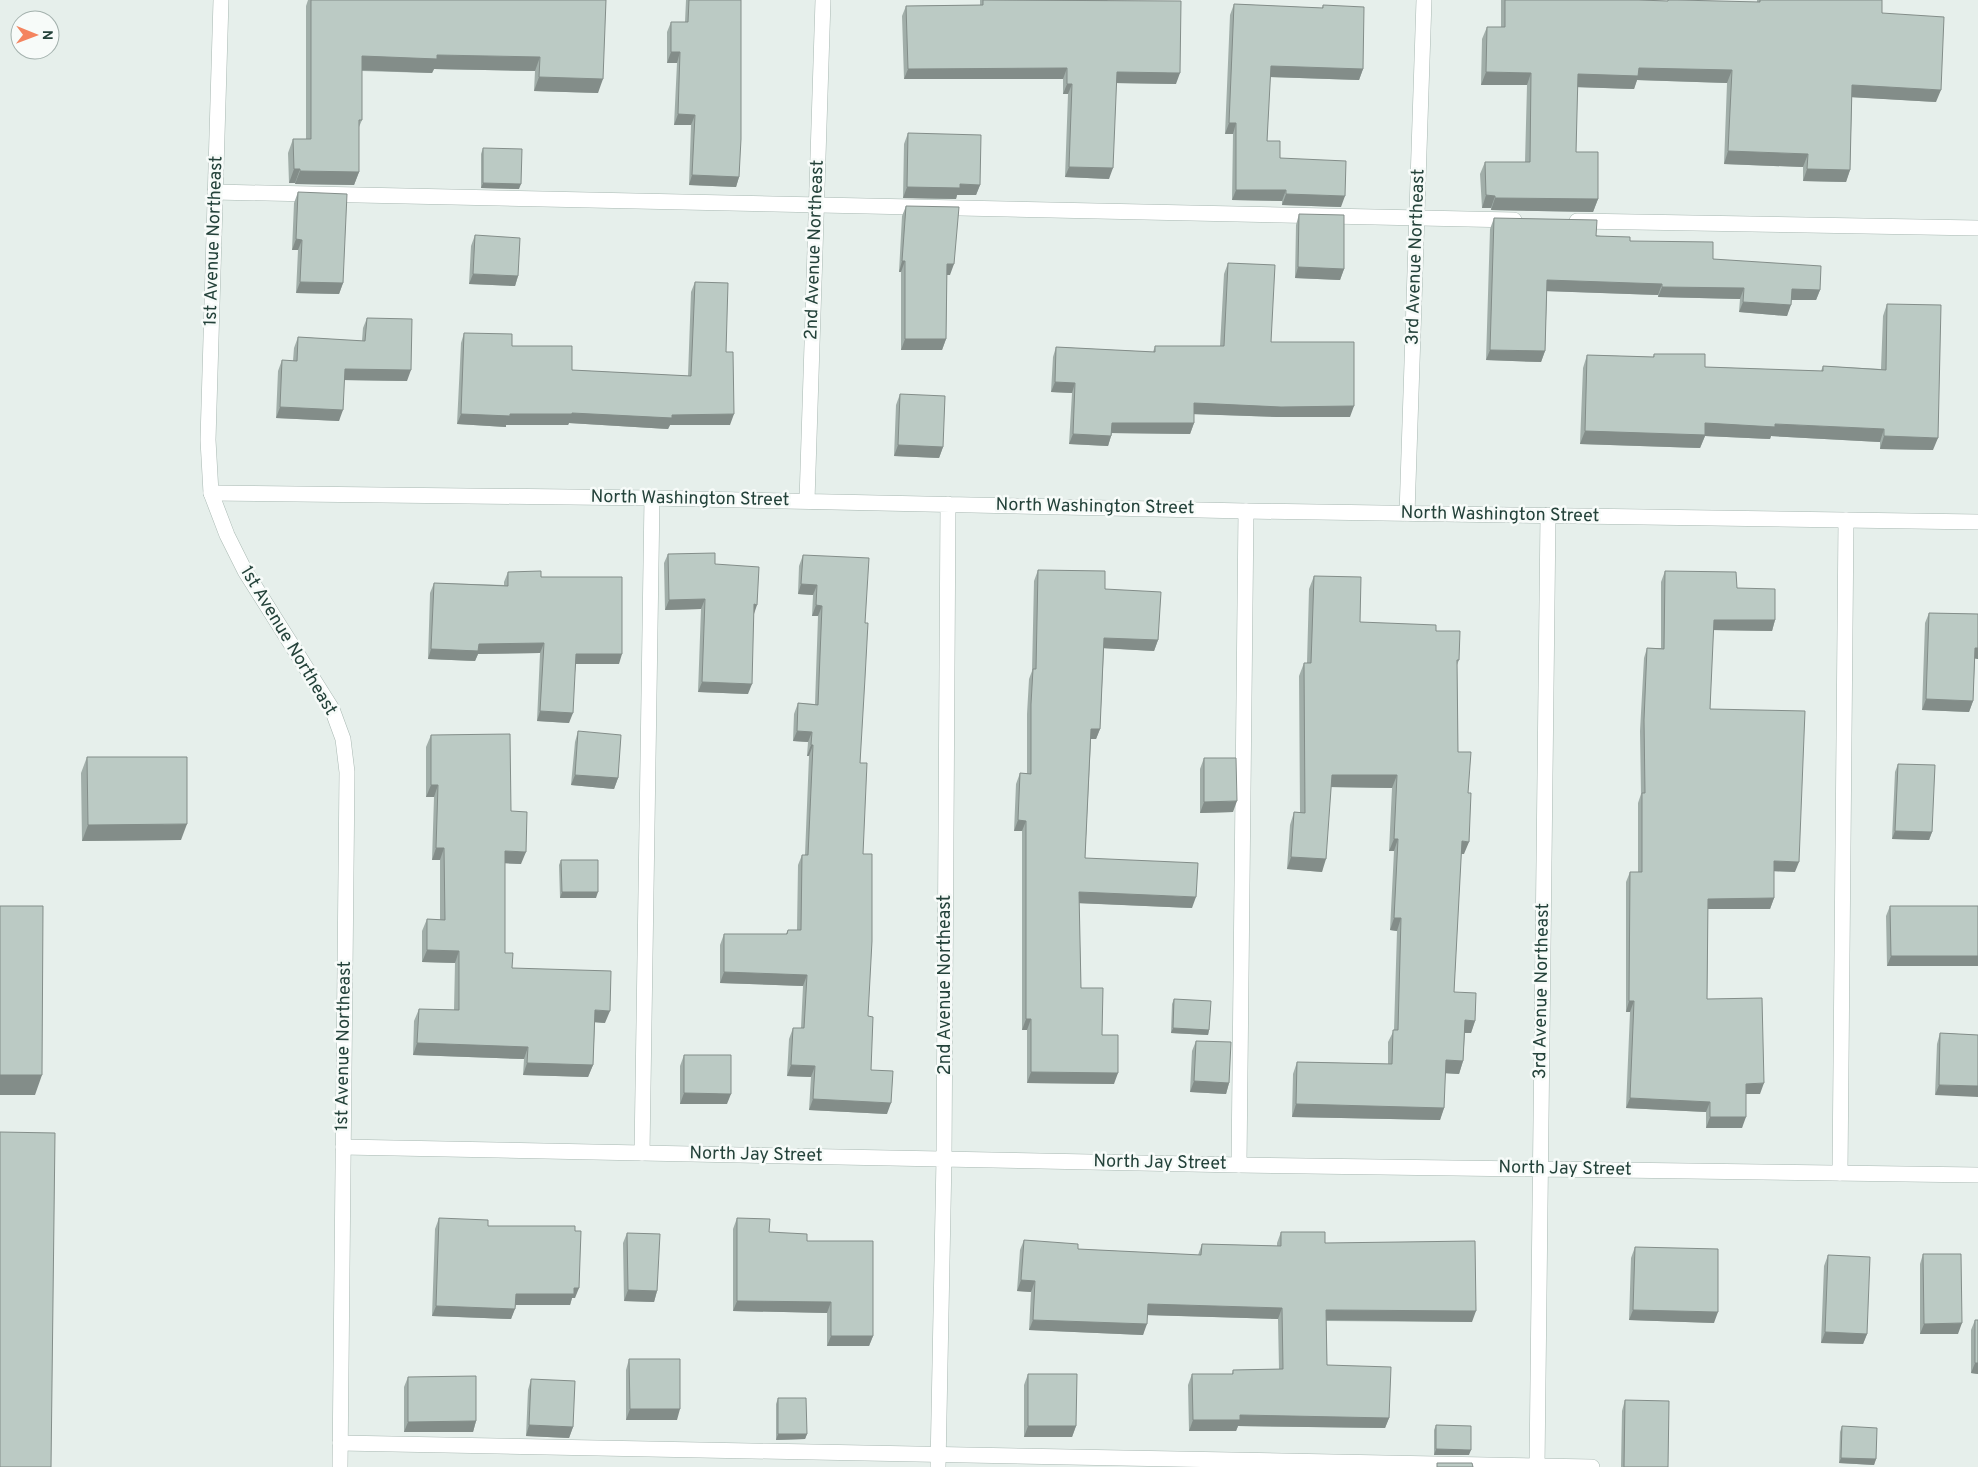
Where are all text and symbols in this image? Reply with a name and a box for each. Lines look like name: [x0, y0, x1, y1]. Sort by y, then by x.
north arrow: [10, 10, 60, 60]
text: N: [38, 30, 55, 40]
street label: 1st Avenue Northeast: [200, 155, 228, 327]
street label: 2nd Avenue Northeast: [800, 159, 830, 341]
street label: 3rd Avenue Northeast: [1401, 168, 1431, 346]
street label: North Washington Street: [590, 486, 790, 512]
street label: North Washington Street: [995, 494, 1195, 520]
street label: North Washington Street: [1400, 502, 1600, 528]
street label: 1st Avenue Northeast: [234, 562, 342, 720]
street label: 2nd Avenue Northeast: [934, 895, 957, 1075]
street label: 3rd Avenue Northeast: [1529, 903, 1555, 1079]
street label: 1st Avenue Northeast: [331, 961, 357, 1131]
street label: North Jay Street: [689, 1142, 823, 1168]
street label: North Jay Street: [1093, 1150, 1227, 1176]
street label: North Jay Street: [1498, 1156, 1632, 1182]

